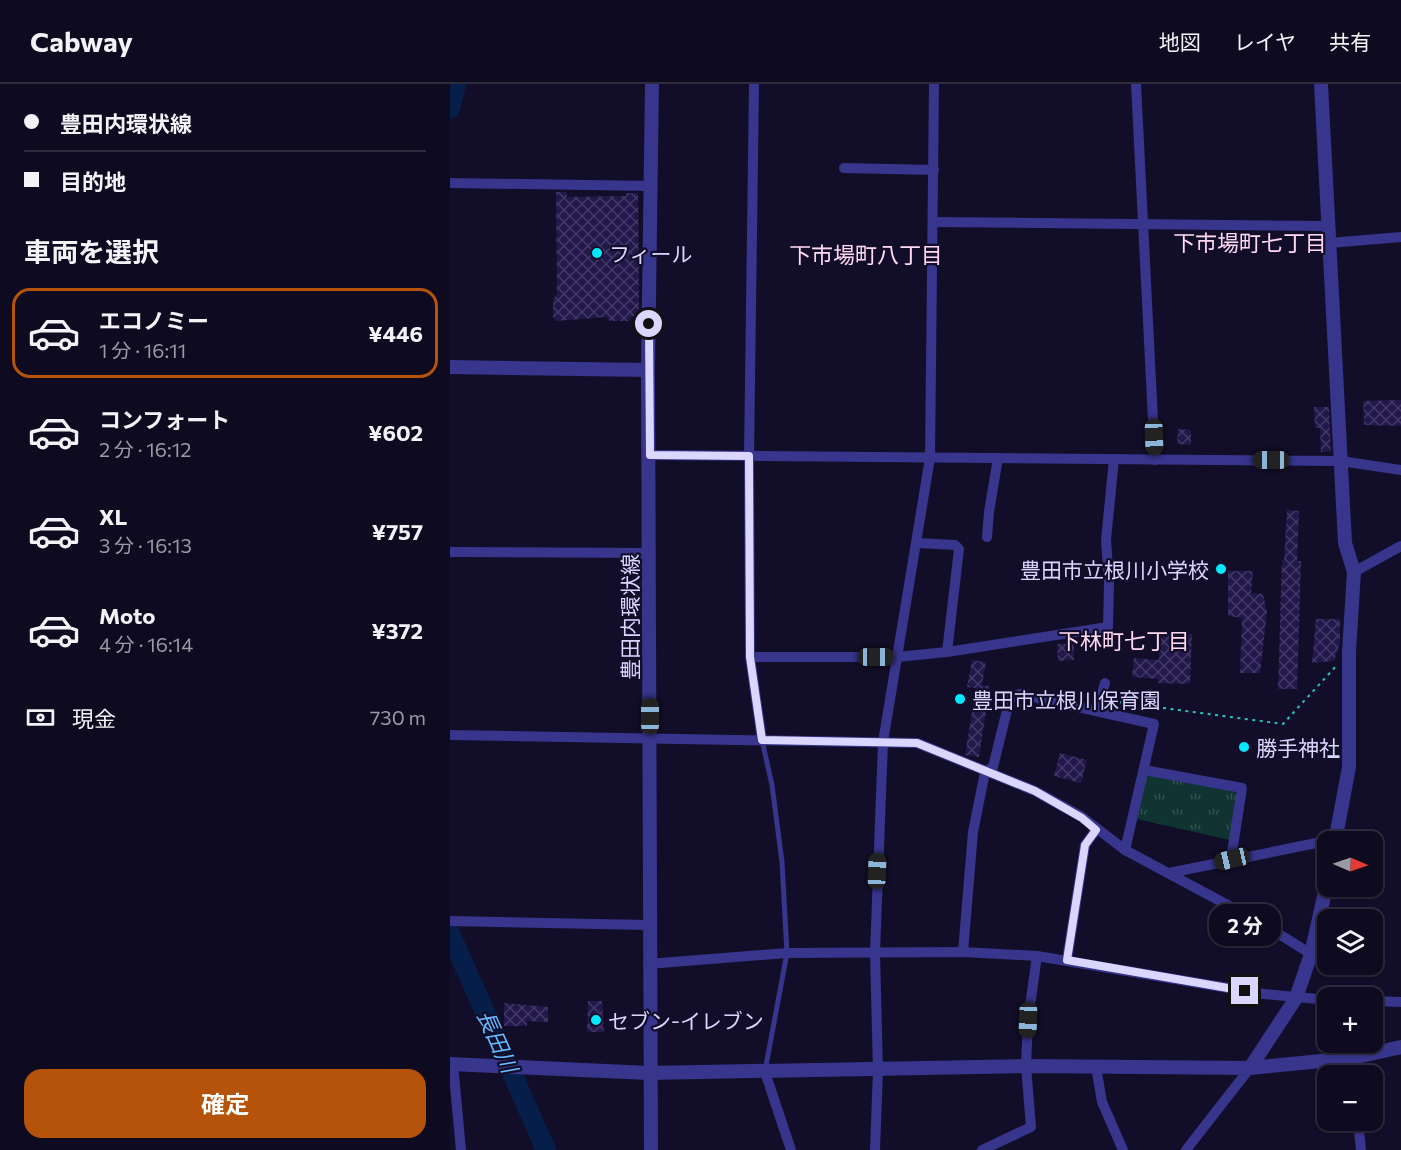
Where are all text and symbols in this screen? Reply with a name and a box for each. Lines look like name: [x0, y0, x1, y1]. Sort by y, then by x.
text: Cabway: [30, 24, 133, 58]
text: 地図: [1159, 29, 1201, 54]
text: レイヤ: [1234, 29, 1296, 54]
text: 共有: [1329, 29, 1371, 54]
text: 豊田内環状線: [60, 110, 192, 137]
text: 目的地: [60, 168, 126, 195]
district label: 下市場町七丁目: [1173, 229, 1327, 256]
text: 車両を選択: [24, 235, 159, 268]
place label: フィール: [609, 241, 693, 266]
district label: 下市場町八丁目: [789, 241, 943, 268]
marker: フィール: [590, 246, 604, 260]
icon: car: [27, 306, 81, 360]
text: エコノミー: [99, 307, 209, 334]
route start: [635, 310, 662, 337]
text: ¥446: [368, 320, 423, 347]
text: 1 分 · 16:11: [99, 338, 186, 362]
icon: car: [27, 405, 81, 459]
text: コンフォート: [99, 406, 230, 433]
text: ¥602: [368, 419, 423, 446]
car: [1144, 419, 1164, 455]
text: 2 分 · 16:12: [99, 437, 191, 461]
car: [1253, 451, 1289, 469]
text: XL: [99, 503, 127, 530]
icon: car: [27, 504, 81, 558]
text: ¥757: [372, 518, 423, 545]
text: 3 分 · 16:13: [99, 533, 192, 557]
street label: 豊田内環状線: [617, 554, 642, 680]
place label: 豊田市立根川小学校: [1020, 557, 1209, 582]
marker: 豊田市立根川小学校: [1214, 562, 1228, 576]
text: Moto: [99, 602, 155, 629]
icon: car: [27, 603, 81, 657]
text: ¥372: [372, 617, 423, 644]
district label: 下林町七丁目: [1058, 627, 1190, 654]
text: 4 分 · 16:14: [99, 632, 193, 656]
car: [858, 648, 894, 666]
place label: 豊田市立根川保育園: [972, 687, 1161, 712]
marker: 豊田市立根川保育園: [953, 692, 967, 706]
car: [641, 698, 659, 734]
icon: cash: [24, 701, 57, 734]
text: 現金: [72, 705, 116, 732]
text: 730 m: [370, 705, 426, 729]
place label: 勝手神社: [1256, 735, 1340, 760]
marker: 勝手神社: [1237, 740, 1251, 754]
north arrow: [1317, 831, 1383, 897]
map controls: [1317, 831, 1383, 1131]
car: [1212, 846, 1252, 872]
car: [867, 853, 887, 889]
callout: 2 分: [1209, 904, 1281, 946]
button: layers: [1317, 909, 1383, 975]
text: 2 分: [1227, 913, 1263, 937]
route end: [1231, 977, 1258, 1004]
button: +: [1317, 987, 1383, 1053]
car: [1018, 1002, 1038, 1038]
water label: 長田川: [472, 1005, 525, 1078]
place label: セブン-イレブン: [608, 1008, 764, 1033]
marker: セブン-イレブン: [589, 1013, 603, 1027]
button: −: [1317, 1065, 1383, 1131]
button: 確定: [24, 1069, 426, 1138]

